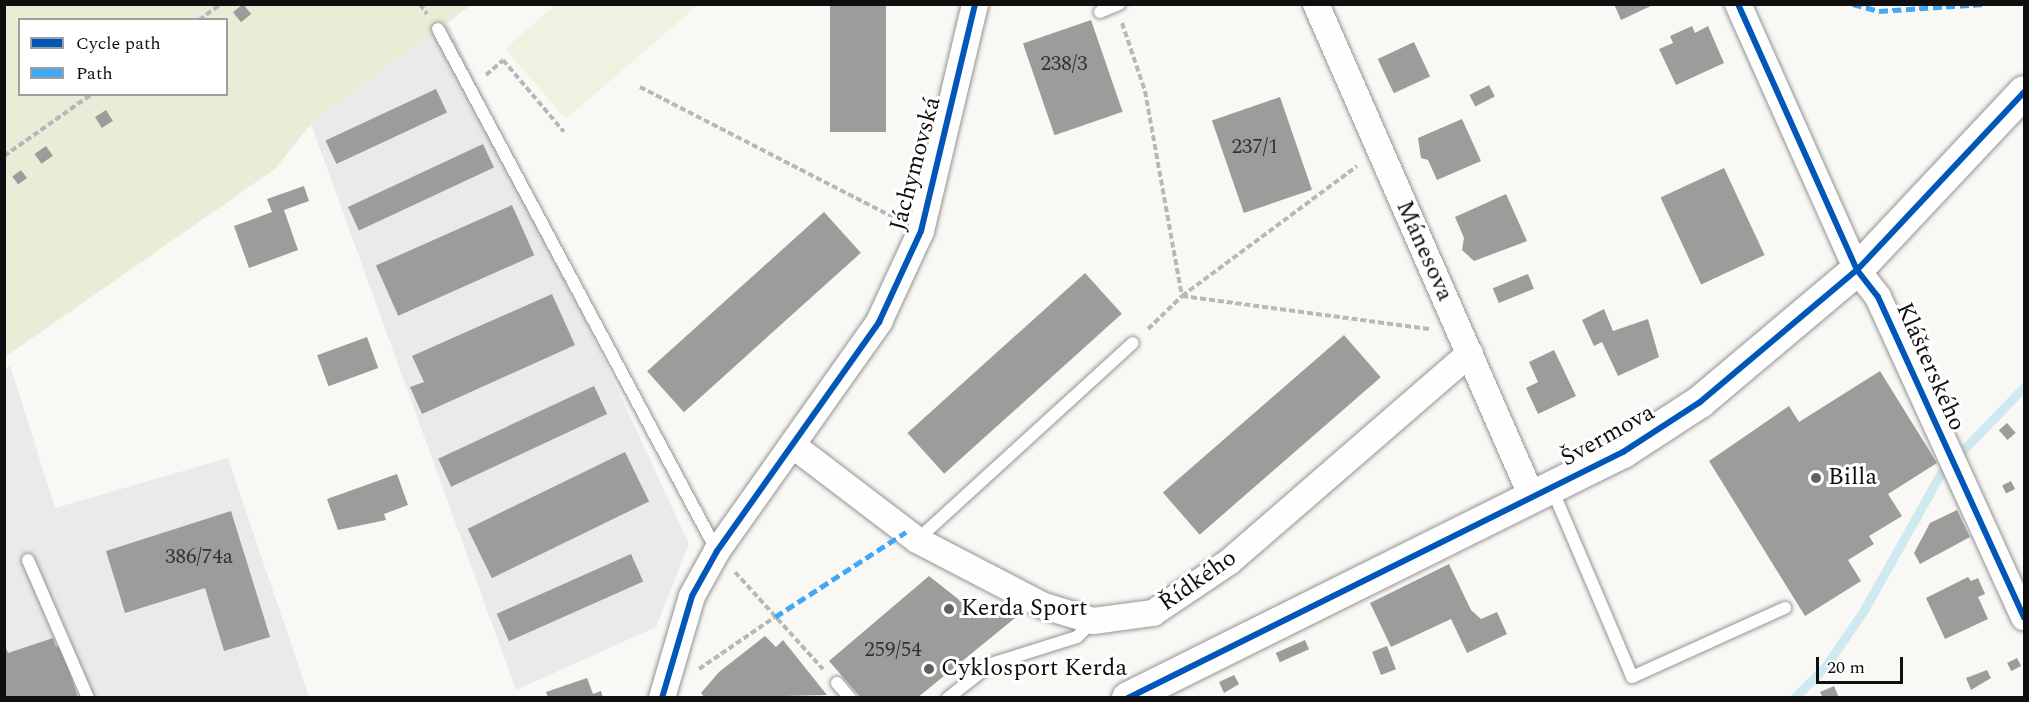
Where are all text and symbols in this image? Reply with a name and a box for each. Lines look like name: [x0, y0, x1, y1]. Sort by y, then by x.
legend: [18, 18, 228, 96]
text: Cycle path: [76, 30, 161, 57]
house number: 238/3: [1040, 51, 1088, 77]
text: Path: [76, 60, 113, 87]
street label: Jáchymovská: [884, 94, 948, 234]
house number: 237/1: [1231, 134, 1279, 160]
street label: Mánesova: [1389, 196, 1459, 306]
street label: Klášterského: [1889, 298, 1971, 436]
street label: Švermova: [1556, 398, 1660, 474]
place label: Billa: [1828, 464, 1877, 492]
marker: Billa: [1809, 471, 1823, 485]
house number: 386/74a: [165, 544, 233, 570]
street label: Řídkého: [1154, 544, 1242, 618]
place label: Kerda Sport: [961, 595, 1088, 623]
marker: Kerda Sport: [942, 602, 956, 616]
house number: 259/54: [864, 637, 922, 663]
scale bar: [1819, 645, 1906, 683]
text: 20 m: [1827, 654, 1865, 681]
place label: Cyklosport Kerda: [941, 655, 1127, 683]
marker: Cyklosport Kerda: [922, 662, 936, 676]

